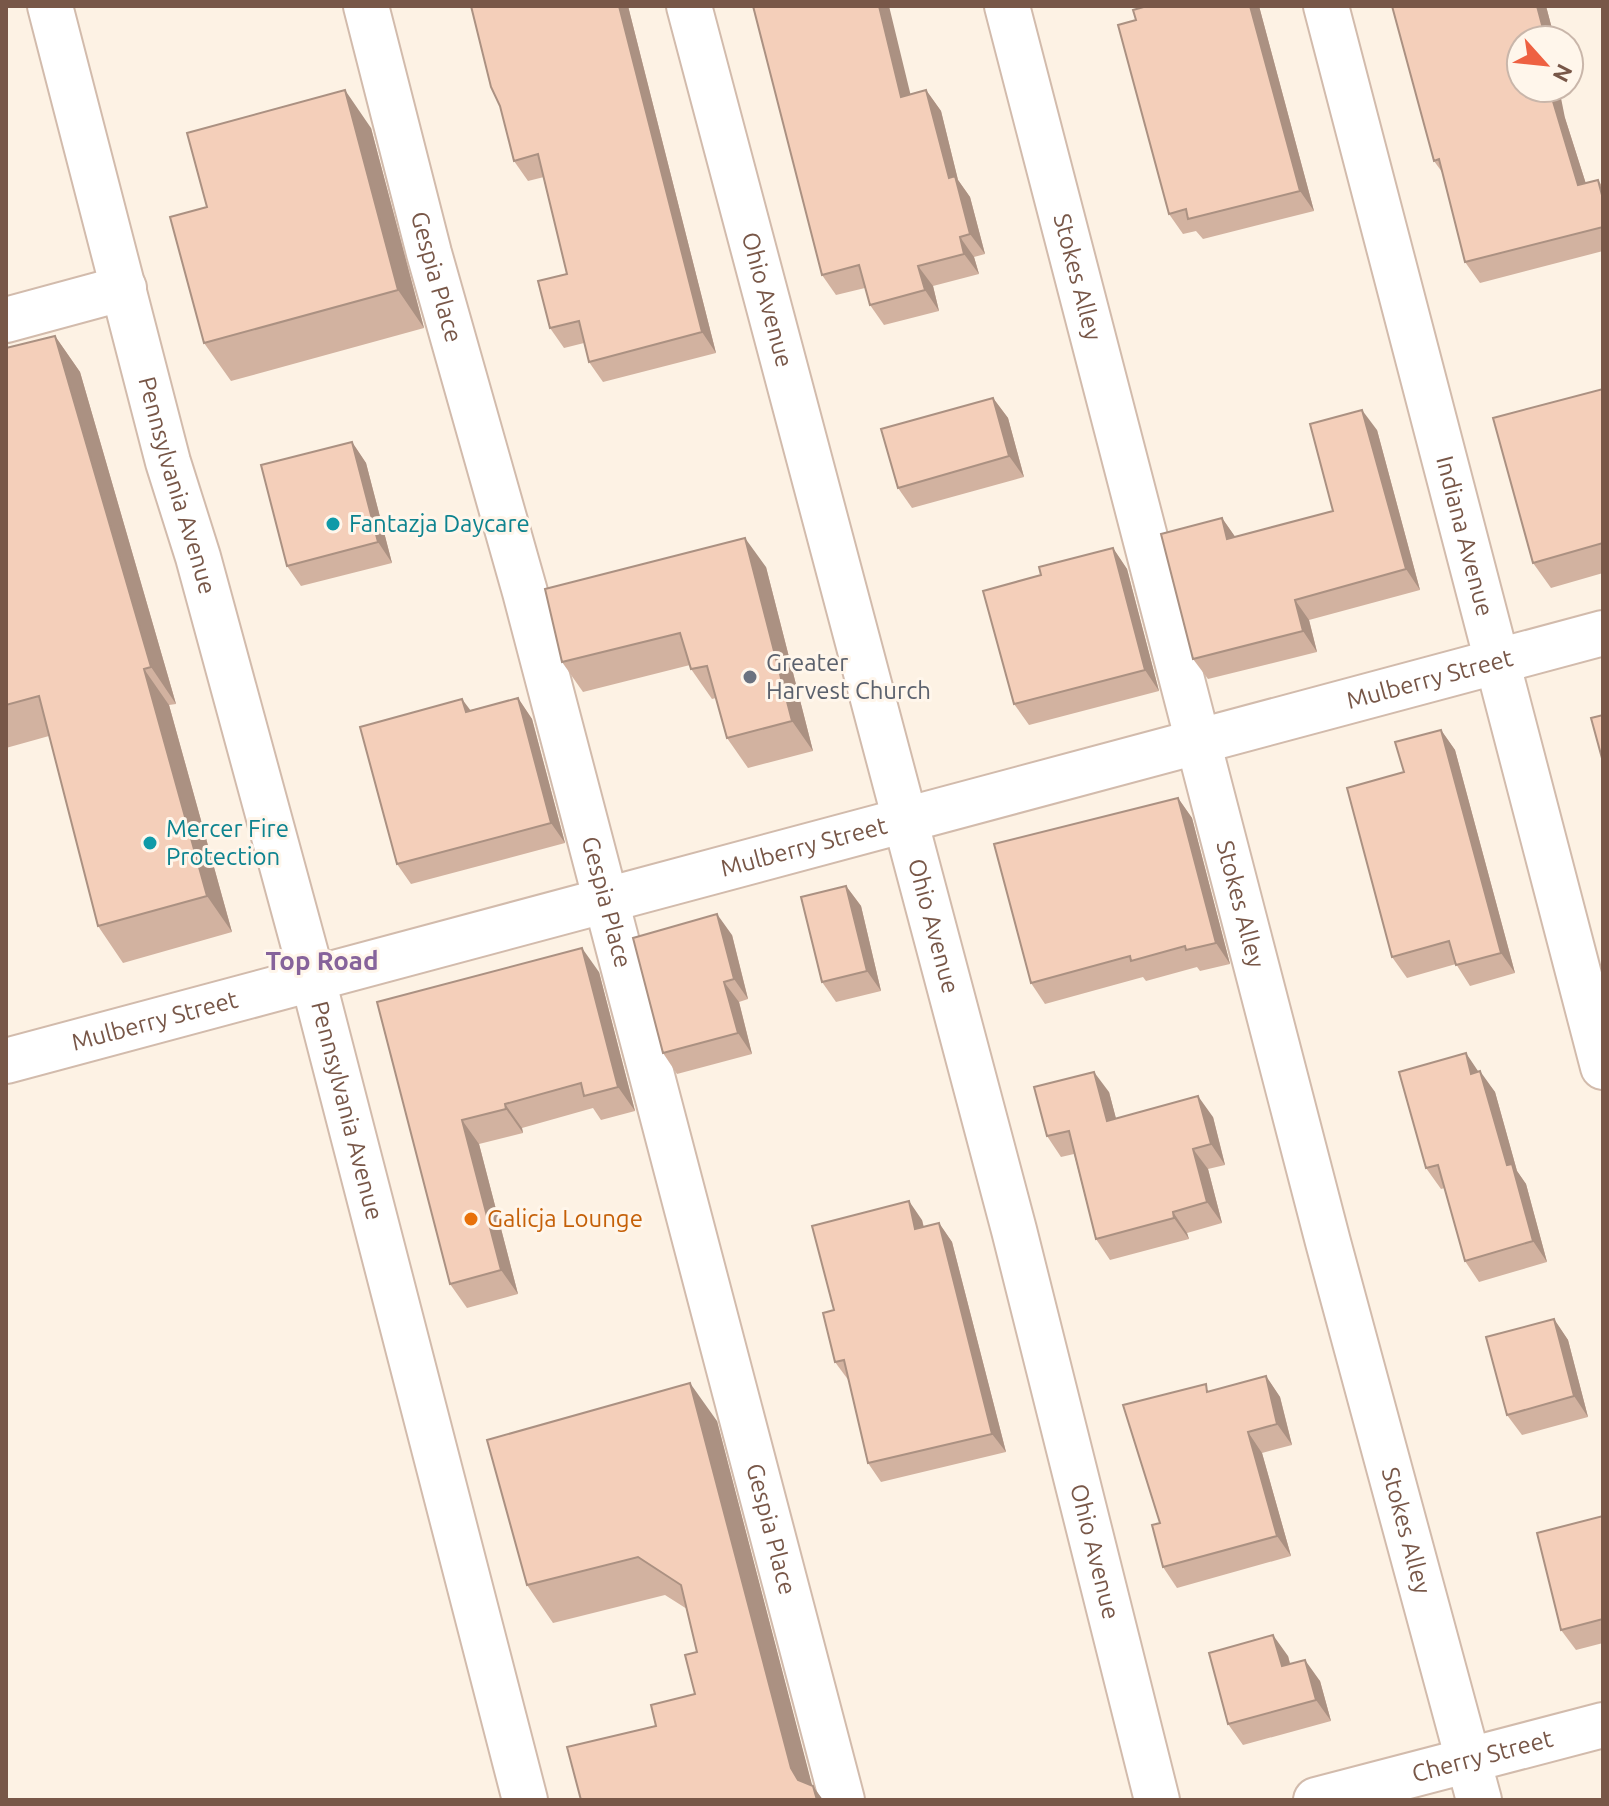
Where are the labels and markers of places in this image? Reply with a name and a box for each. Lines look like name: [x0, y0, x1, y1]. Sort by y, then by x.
place label: Fantazja Daycare: [349, 510, 530, 537]
marker: Fantazja Daycare: [324, 515, 342, 533]
place label: Greater Harvest Church: [766, 649, 931, 704]
marker: Greater Harvest Church: [741, 668, 759, 686]
place label: Mercer Fire Protection: [166, 815, 289, 870]
marker: Mercer Fire Protection: [141, 834, 159, 852]
place label: Galicja Lounge: [487, 1205, 643, 1232]
marker: Galicja Lounge: [462, 1210, 480, 1228]

